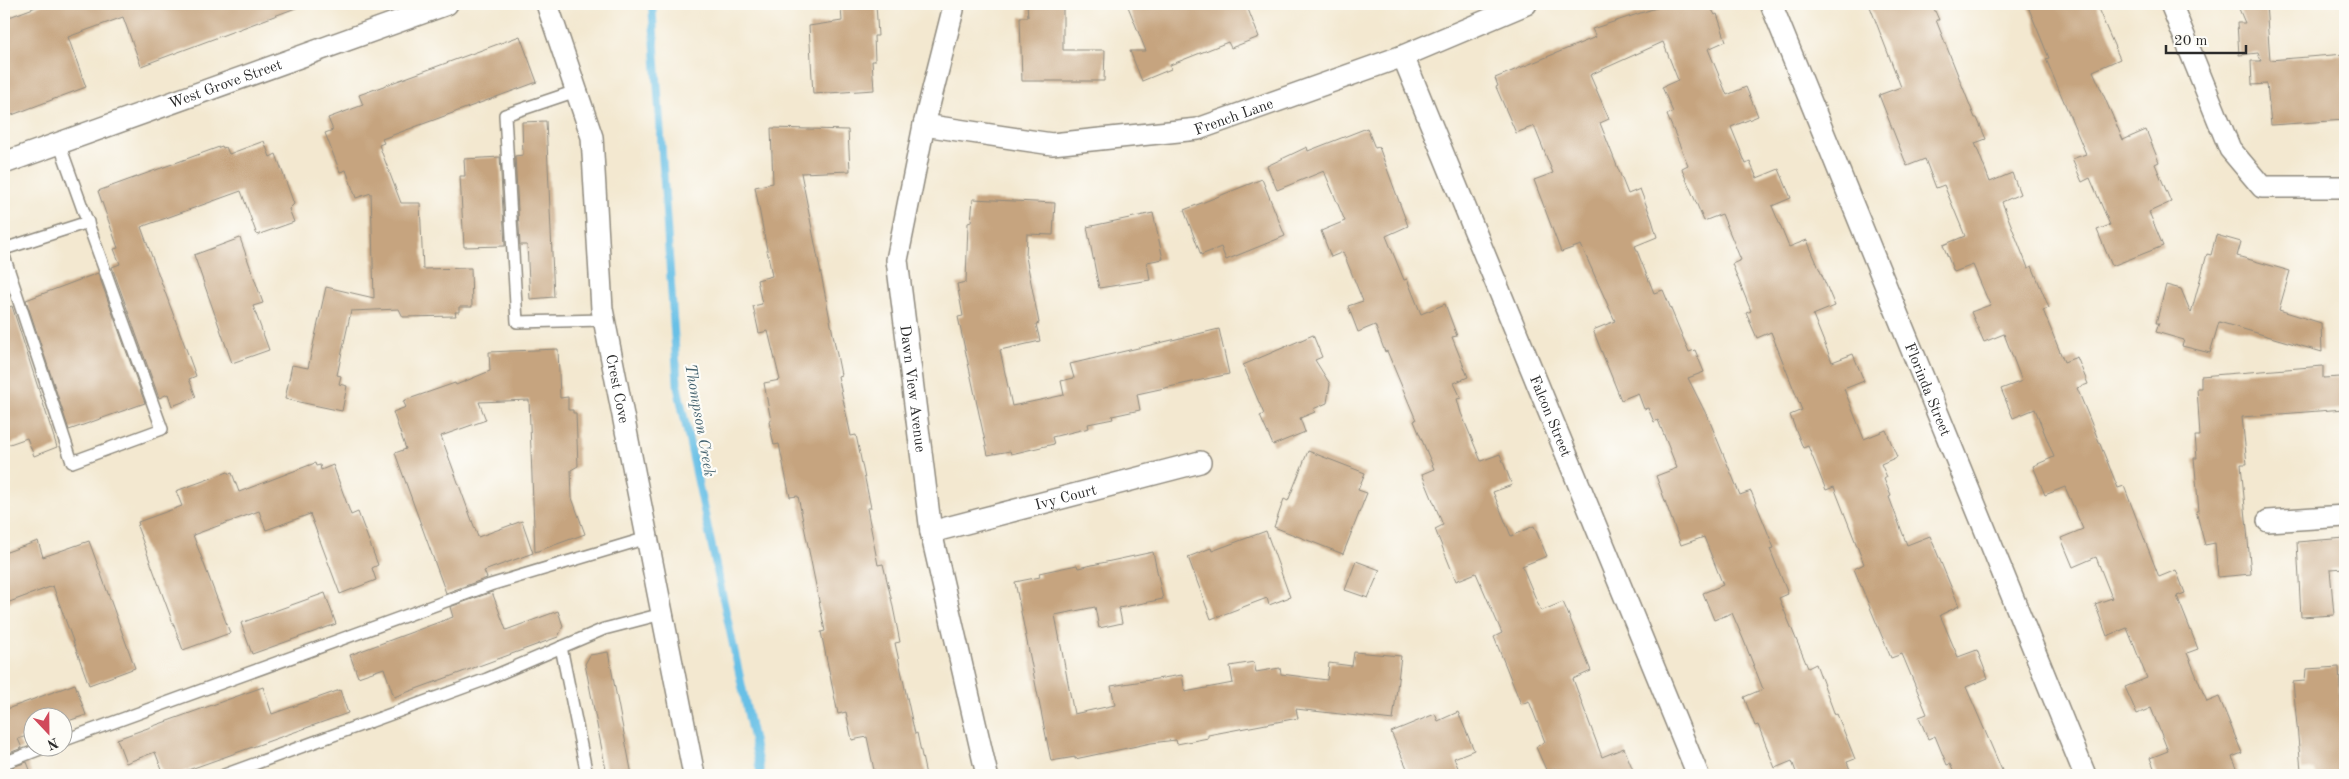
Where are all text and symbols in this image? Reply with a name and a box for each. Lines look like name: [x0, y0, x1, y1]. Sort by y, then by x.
scale bar: [2166, 22, 2246, 54]
text: 20 m: [2174, 34, 2208, 49]
street label: West Grove Street: [167, 58, 284, 112]
street label: French Lane: [1193, 97, 1276, 139]
street label: Dawn View Avenue: [896, 324, 927, 453]
street label: Florinda Street: [1901, 341, 1952, 439]
street label: Crest Cove: [602, 353, 630, 425]
water label: Thompson Creek: [681, 363, 717, 478]
street label: Falcon Street: [1526, 373, 1573, 459]
street label: Ivy Court: [1034, 483, 1098, 514]
north arrow: [22, 706, 72, 756]
text: N: [45, 735, 60, 752]

